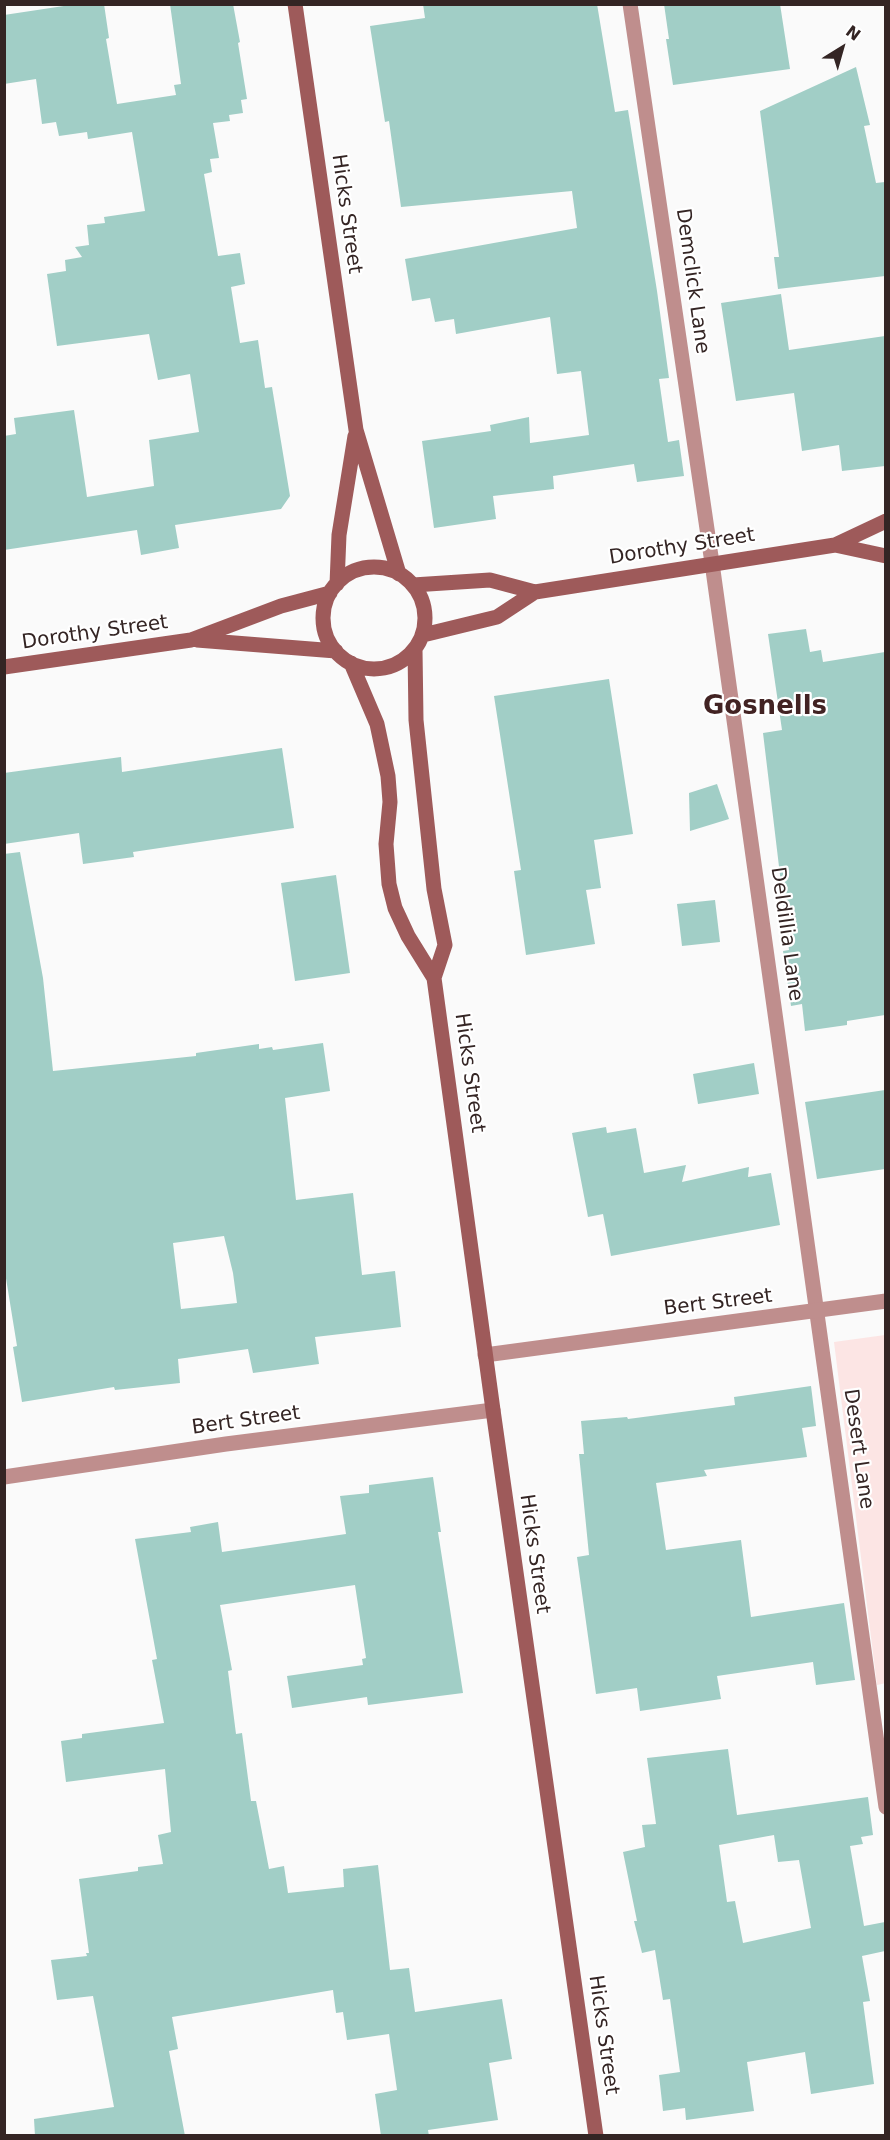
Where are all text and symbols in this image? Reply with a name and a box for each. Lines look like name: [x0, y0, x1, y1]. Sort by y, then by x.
north arrow: [812, 18, 872, 78]
text: N: [842, 22, 864, 45]
street label: Hicks Street: [326, 153, 366, 275]
street label: Demclick Lane: [670, 207, 714, 355]
street label: Dorothy Street: [607, 524, 757, 570]
street label: Dorothy Street: [20, 611, 170, 655]
district label: Gosnells: [703, 691, 827, 723]
street label: Deldillia Lane: [765, 865, 807, 1003]
street label: Hicks Street: [449, 1012, 489, 1134]
street label: Bert Street: [662, 1284, 774, 1322]
street label: Desert Lane: [838, 1387, 878, 1511]
street label: Bert Street: [190, 1402, 302, 1440]
street label: Hicks Street: [514, 1493, 554, 1615]
street label: Hicks Street: [583, 1974, 623, 2096]

